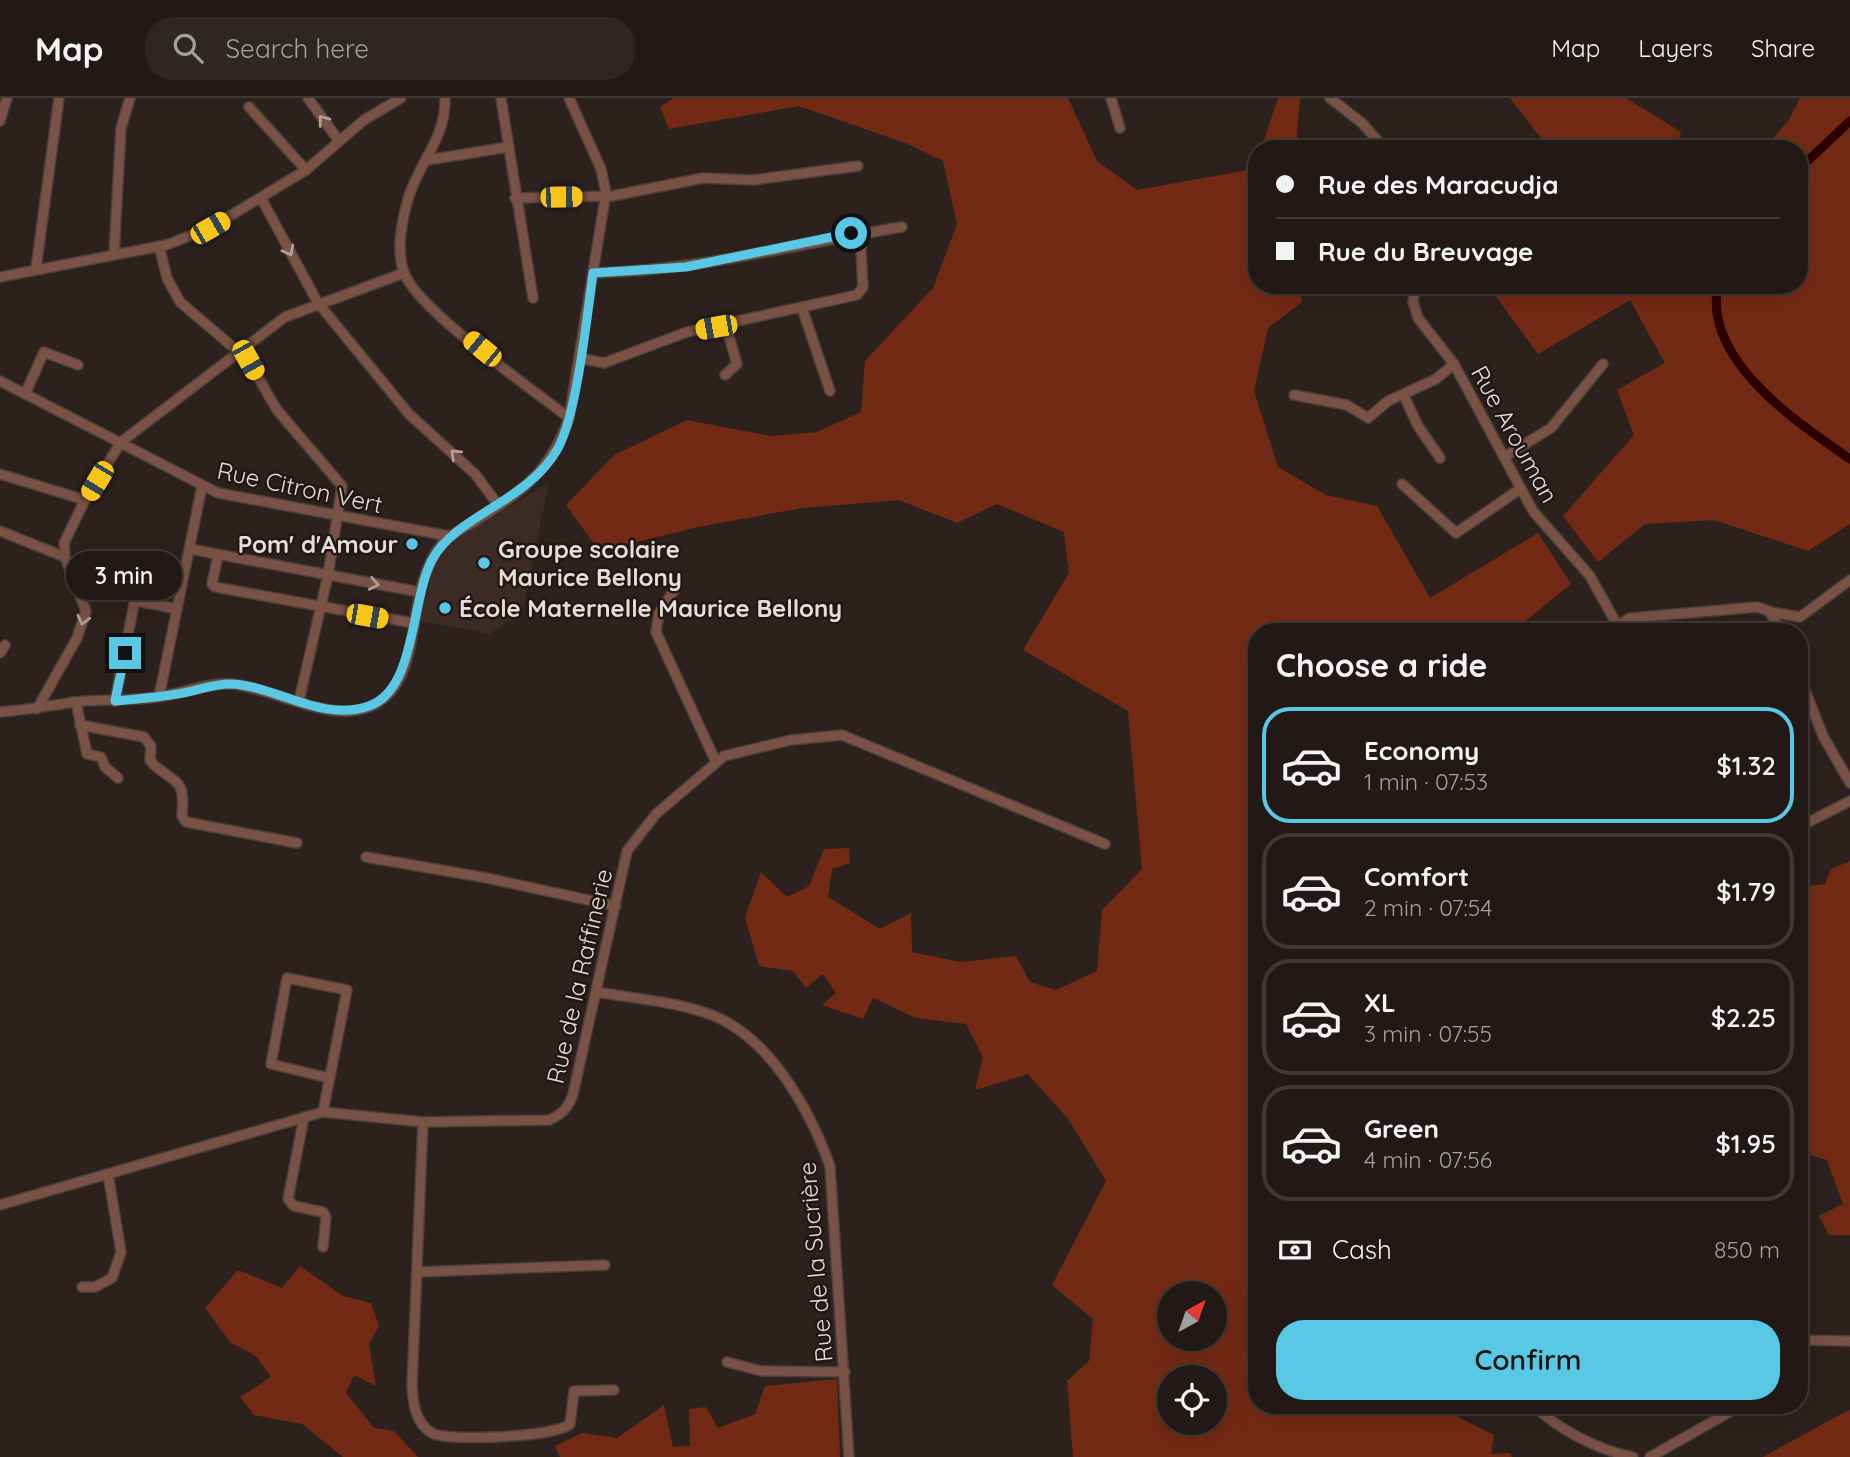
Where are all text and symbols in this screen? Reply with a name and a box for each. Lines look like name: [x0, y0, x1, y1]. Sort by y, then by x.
search box: [145, 17, 635, 80]
text: Map: [35, 28, 103, 69]
icon: search: [169, 29, 207, 67]
text: Search here: [225, 32, 369, 65]
text: Map: [1551, 33, 1600, 63]
text: Layers: [1638, 33, 1713, 63]
text: Share: [1751, 33, 1815, 63]
one-way arrow: [319, 115, 331, 127]
text: Rue des Maracudja: [1318, 168, 1558, 201]
car: [540, 186, 583, 208]
car: [187, 208, 234, 248]
route start: [835, 217, 867, 249]
text: Rue du Breuvage: [1318, 235, 1533, 268]
one-way arrow: [280, 244, 294, 256]
car: [694, 313, 739, 341]
car: [460, 328, 505, 370]
car: [229, 337, 268, 383]
street label: Rue Arouman: [1465, 360, 1565, 508]
one-way arrow: [450, 449, 463, 462]
street label: Rue Citron Vert: [214, 455, 386, 519]
car: [78, 458, 117, 504]
place label: Pom' d'Amour: [238, 529, 398, 559]
place label: Groupe scolaire Maurice Bellony: [498, 534, 682, 592]
marker: Pom' d'Amour: [404, 536, 420, 552]
callout: 3 min: [67, 552, 183, 601]
marker: Groupe scolaire Maurice Bellony: [476, 555, 492, 571]
text: 3 min: [95, 561, 153, 590]
one-way arrow: [368, 575, 380, 590]
place label: École Maternelle Maurice Bellony: [459, 593, 842, 623]
marker: École Maternelle Maurice Bellony: [437, 600, 453, 616]
car: [345, 602, 390, 630]
one-way arrow: [76, 614, 91, 626]
route end: [109, 637, 141, 669]
text: Choose a ride: [1276, 645, 1488, 685]
icon: car: [1280, 734, 1343, 797]
text: Economy: [1364, 734, 1479, 767]
text: $1.32: [1716, 749, 1776, 782]
text: 1 min · 07:53: [1364, 767, 1488, 796]
icon: car: [1280, 860, 1343, 923]
text: Comfort: [1364, 860, 1469, 893]
street label: Rue de la Raffinerie: [540, 866, 618, 1086]
text: $1.79: [1716, 875, 1776, 908]
text: 2 min · 07:54: [1364, 893, 1492, 922]
icon: car: [1280, 986, 1343, 1049]
text: XL: [1364, 986, 1396, 1019]
text: $2.25: [1711, 1001, 1776, 1034]
text: 3 min · 07:55: [1364, 1019, 1492, 1048]
icon: car: [1280, 1112, 1343, 1175]
text: Green: [1364, 1112, 1439, 1145]
text: $1.95: [1716, 1127, 1776, 1160]
text: 4 min · 07:56: [1364, 1145, 1492, 1174]
street label: Rue de la Sucrière: [791, 1161, 839, 1363]
icon: cash: [1276, 1231, 1314, 1269]
text: Cash: [1332, 1233, 1392, 1266]
text: 850 m: [1714, 1235, 1780, 1264]
north arrow: [1157, 1281, 1227, 1351]
map controls: [1157, 1281, 1227, 1435]
button: Confirm: [1276, 1320, 1780, 1400]
button: locate: [1157, 1365, 1227, 1435]

